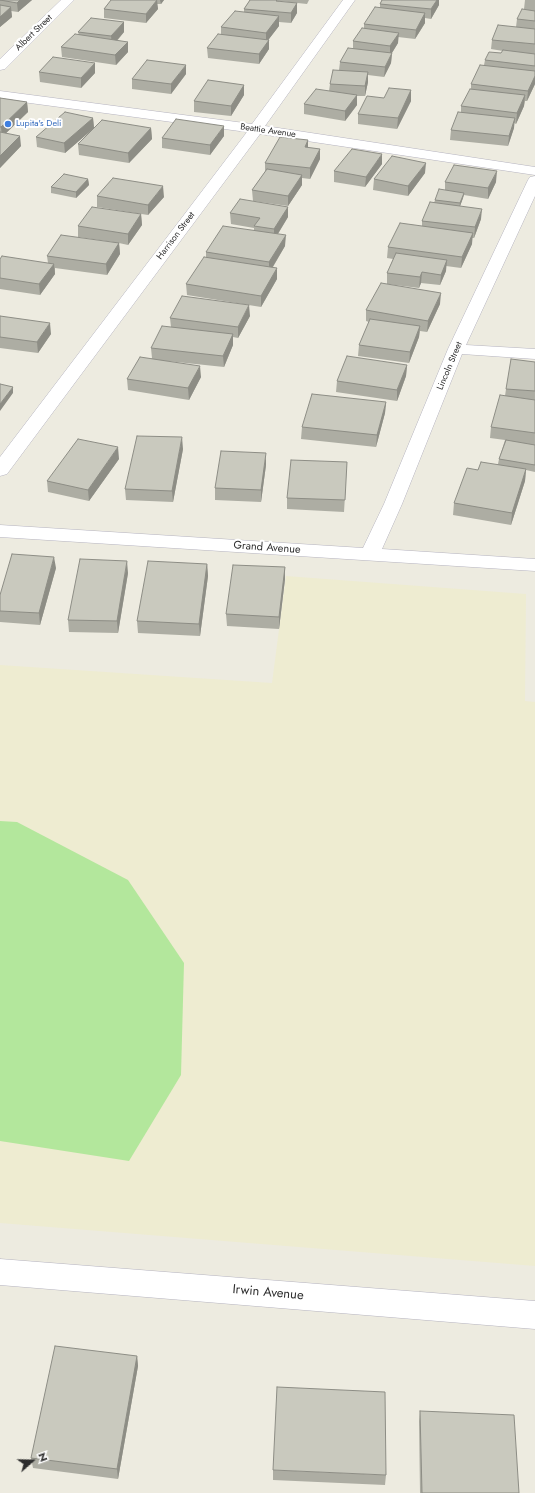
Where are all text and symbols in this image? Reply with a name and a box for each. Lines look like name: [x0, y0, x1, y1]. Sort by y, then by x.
street label: Albert Street: [13, 13, 55, 53]
marker: Lupita's Deli: [3, 119, 13, 129]
place label: Lupita's Deli: [16, 119, 61, 129]
street label: Beattie Avenue: [240, 122, 296, 140]
street label: Harrison Street: [155, 210, 197, 262]
street label: Lincoln Street: [435, 340, 465, 392]
street label: Grand Avenue: [233, 539, 301, 557]
street label: Irwin Avenue: [232, 1282, 304, 1304]
north arrow: [12, 1441, 52, 1481]
text: N: [34, 1450, 52, 1464]

